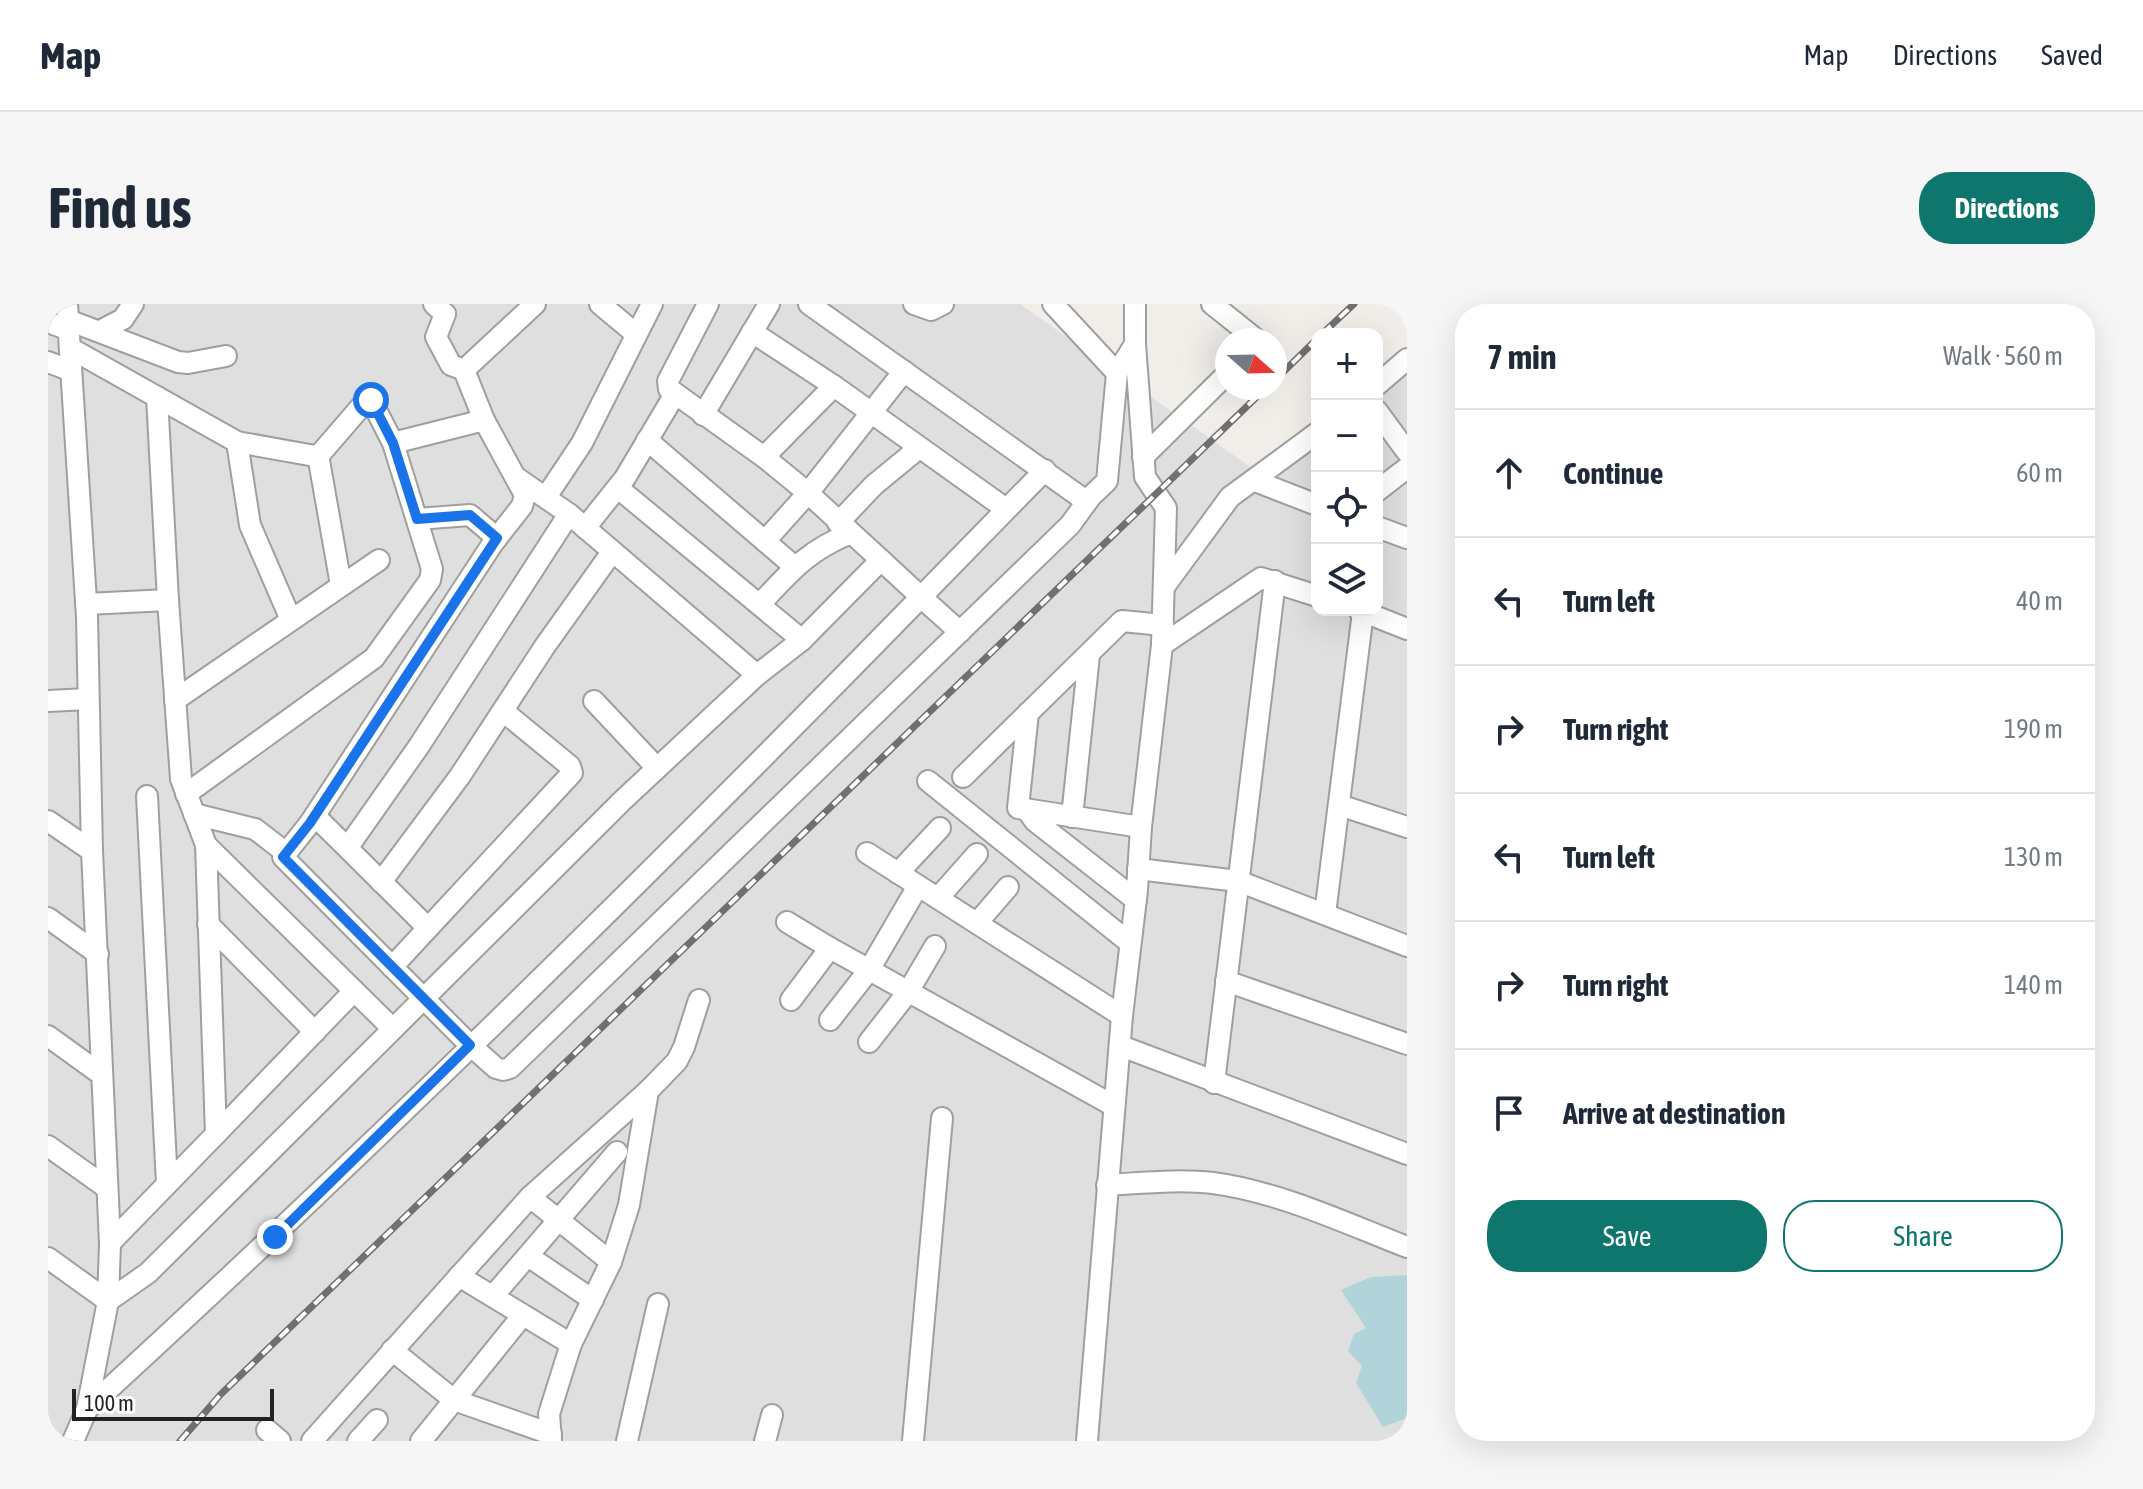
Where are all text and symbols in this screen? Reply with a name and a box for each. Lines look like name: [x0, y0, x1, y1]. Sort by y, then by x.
text: Map: [40, 34, 101, 77]
text: Map: [1804, 39, 1849, 71]
text: Directions: [1893, 39, 1997, 71]
text: Saved: [2041, 39, 2103, 71]
button: Directions: [1919, 172, 2095, 244]
text: Find us: [48, 176, 192, 240]
north arrow: [1215, 328, 1287, 400]
map controls: [1311, 328, 1383, 616]
button: +: [1311, 328, 1383, 400]
text: 7 min: [1487, 337, 1556, 376]
text: Walk · 560 m: [1943, 341, 2063, 371]
route start: [353, 382, 389, 418]
button: −: [1311, 400, 1383, 472]
icon: ahead: [1487, 451, 1531, 495]
text: Continue: [1563, 456, 1663, 490]
text: 60 m: [2016, 458, 2063, 488]
button: locate: [1311, 472, 1383, 544]
button: layers: [1311, 544, 1383, 616]
icon: left: [1487, 579, 1531, 623]
text: Turn left: [1563, 584, 1655, 618]
text: 40 m: [2016, 586, 2063, 616]
icon: right: [1487, 707, 1531, 751]
text: Turn right: [1563, 712, 1669, 746]
text: 190 m: [2004, 714, 2063, 744]
icon: left: [1487, 835, 1531, 879]
text: Turn left: [1563, 840, 1655, 874]
text: 130 m: [2004, 842, 2063, 872]
icon: right: [1487, 963, 1531, 1007]
text: Turn right: [1563, 968, 1669, 1002]
text: 140 m: [2004, 970, 2063, 1000]
icon: arrive: [1487, 1091, 1531, 1135]
text: Arrive at destination: [1563, 1096, 1785, 1130]
button: Save: [1487, 1200, 1767, 1272]
button: Share: [1783, 1200, 2063, 1272]
route end: [257, 1219, 293, 1255]
scale bar: [72, 1385, 274, 1421]
text: 100 m: [84, 1390, 134, 1416]

